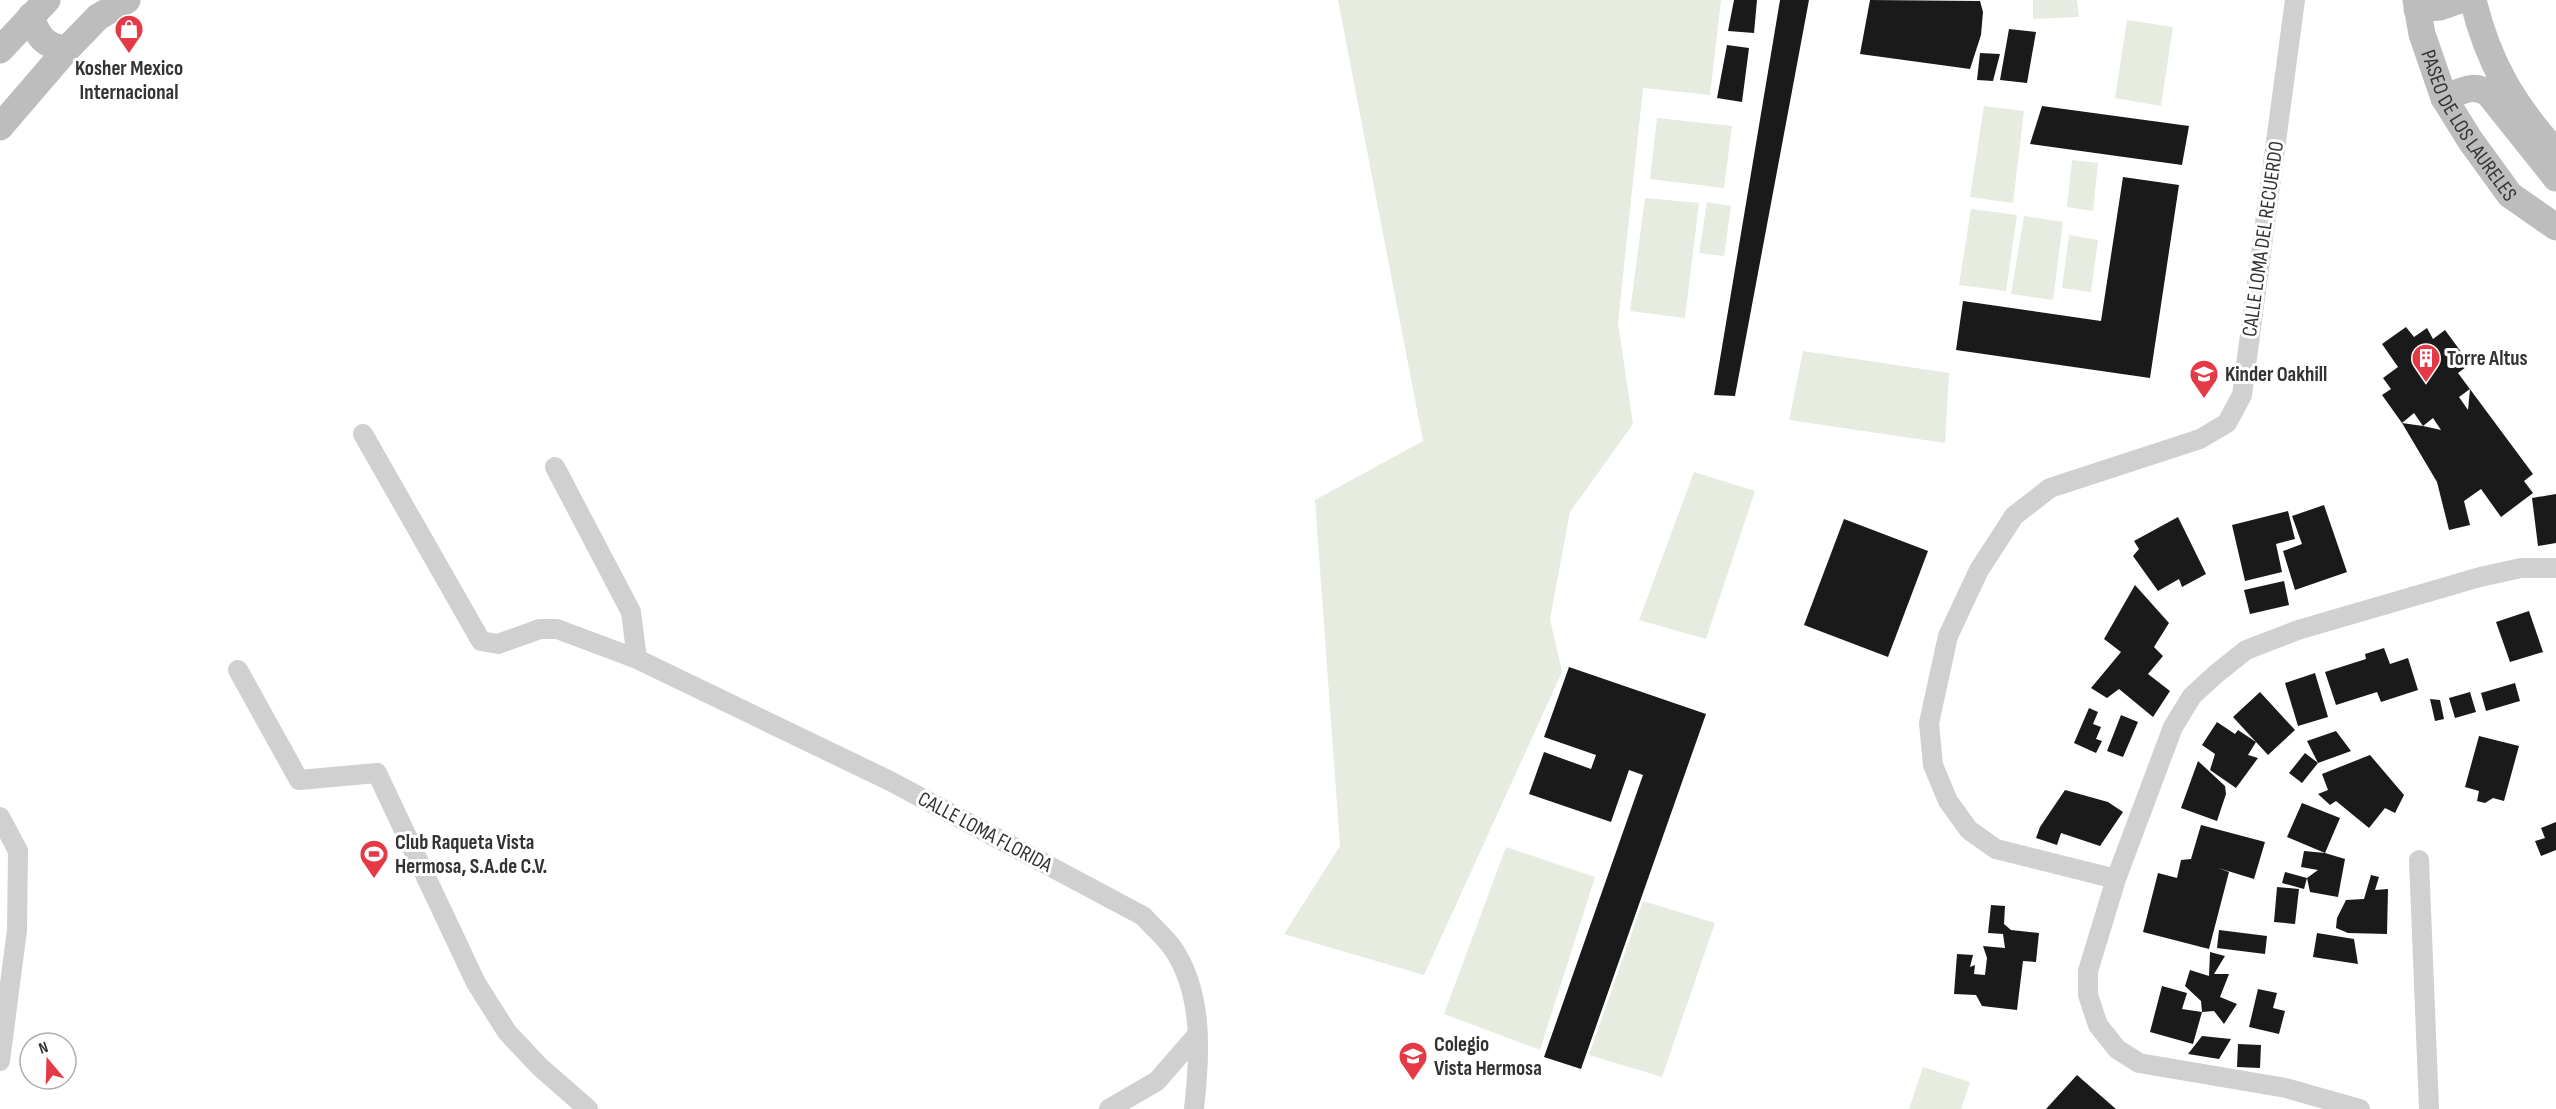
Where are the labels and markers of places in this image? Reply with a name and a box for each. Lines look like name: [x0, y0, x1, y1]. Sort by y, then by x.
shop icon: Kosher Mexico Internacional: [113, 13, 145, 55]
place label: Kosher Mexico Internacional: [75, 56, 183, 105]
building icon: Torre Altus: [2410, 342, 2442, 384]
place label: Torre Altus: [2447, 346, 2528, 371]
school or university icon: Kinder Oakhill: [2188, 358, 2220, 400]
place label: Kinder Oakhill: [2225, 362, 2327, 387]
place label: Club Raqueta Vista Hermosa, S.A.de C.V.: [395, 830, 547, 879]
sports icon: Club Raqueta Vista Hermosa, S.A.de C.V.: [358, 838, 390, 880]
place label: Colegio Vista Hermosa: [1434, 1032, 1542, 1081]
school or university icon: Colegio Vista Hermosa: [1397, 1040, 1429, 1082]

